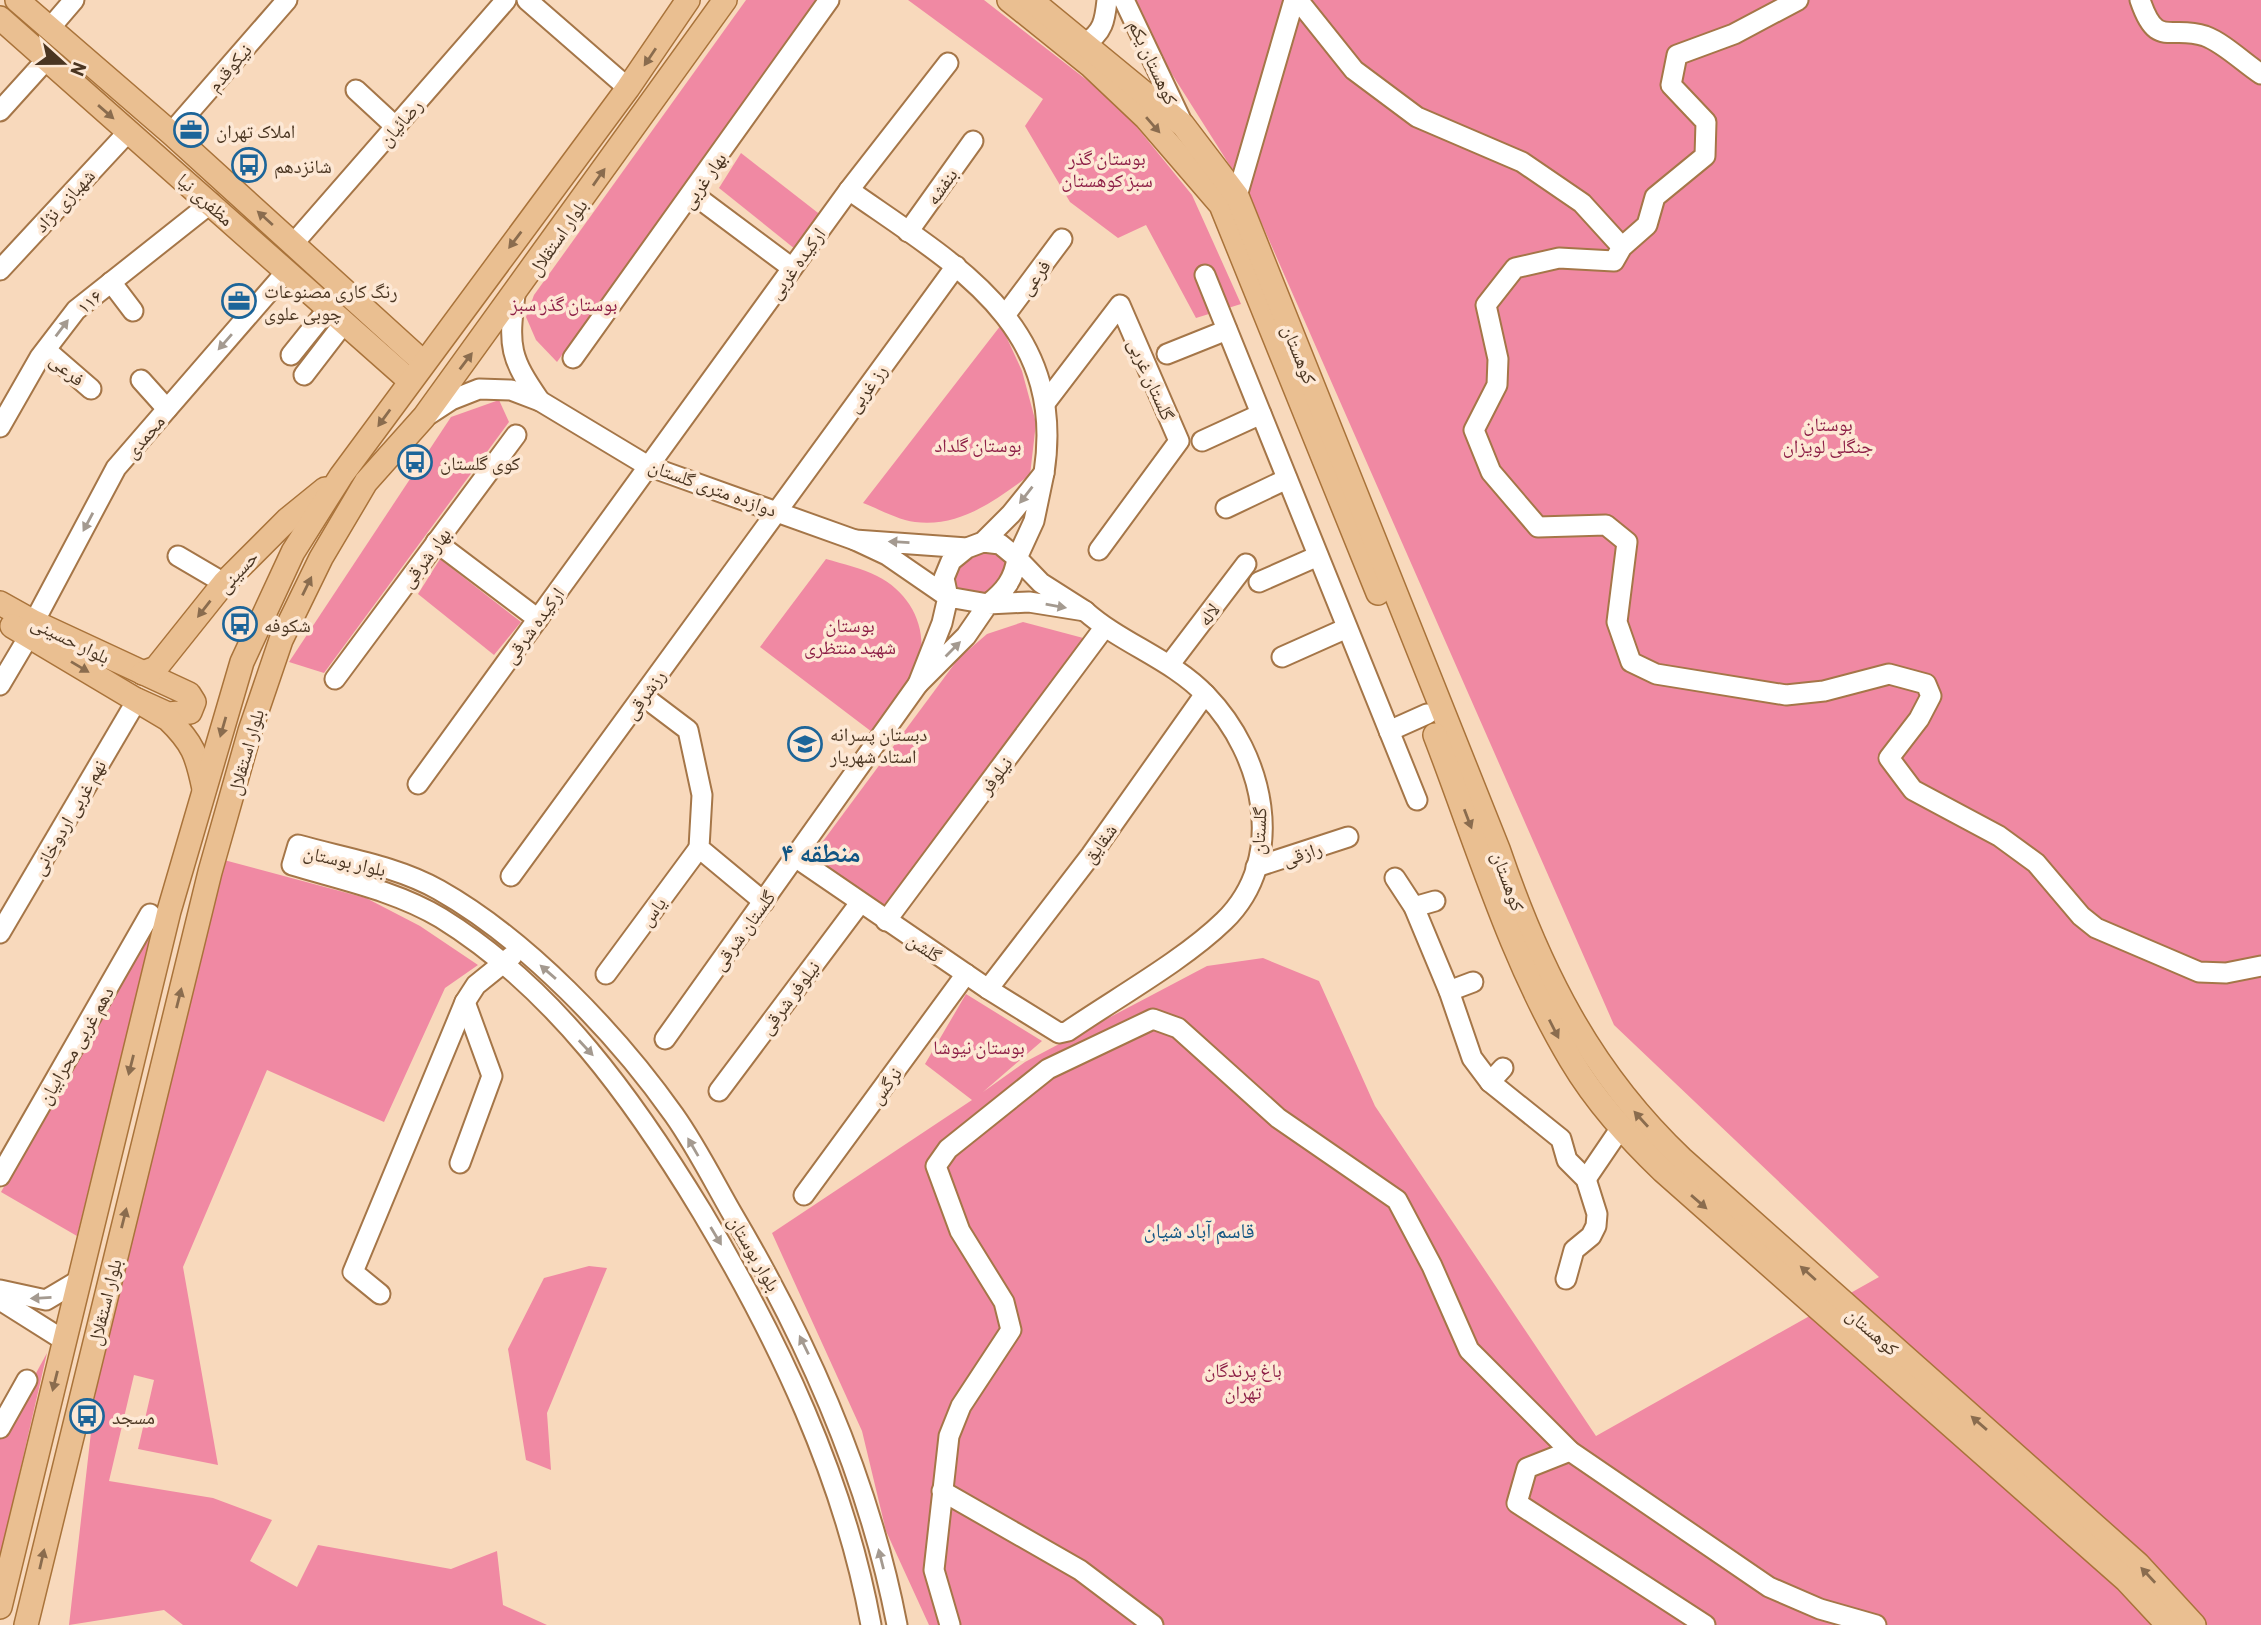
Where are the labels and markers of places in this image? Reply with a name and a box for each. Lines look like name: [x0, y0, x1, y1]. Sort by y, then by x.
office icon: املاک تهران: [172, 111, 210, 149]
place label: املاک تهران: [216, 119, 295, 143]
bus stop icon: شانزدهم: [230, 146, 268, 184]
place label: شانزدهم: [274, 154, 332, 179]
place label: رنگ کاری مصنوعات چوبی علوی: [264, 279, 398, 325]
office icon: رنگ کاری مصنوعات چوبی علوی: [220, 282, 258, 320]
bus stop icon: کوی گلستان: [396, 443, 434, 481]
place label: کوی گلستان: [440, 451, 520, 475]
bus stop icon: شکوفه: [221, 605, 259, 643]
place label: شکوفه: [264, 613, 311, 637]
place label: دبستان پسرانه استاد شهريار: [829, 722, 928, 768]
school or university icon: دبستان پسرانه استاد شهريار: [786, 725, 824, 763]
bus stop icon: مسجد: [68, 1397, 106, 1435]
place label: مسجد: [112, 1405, 155, 1428]

